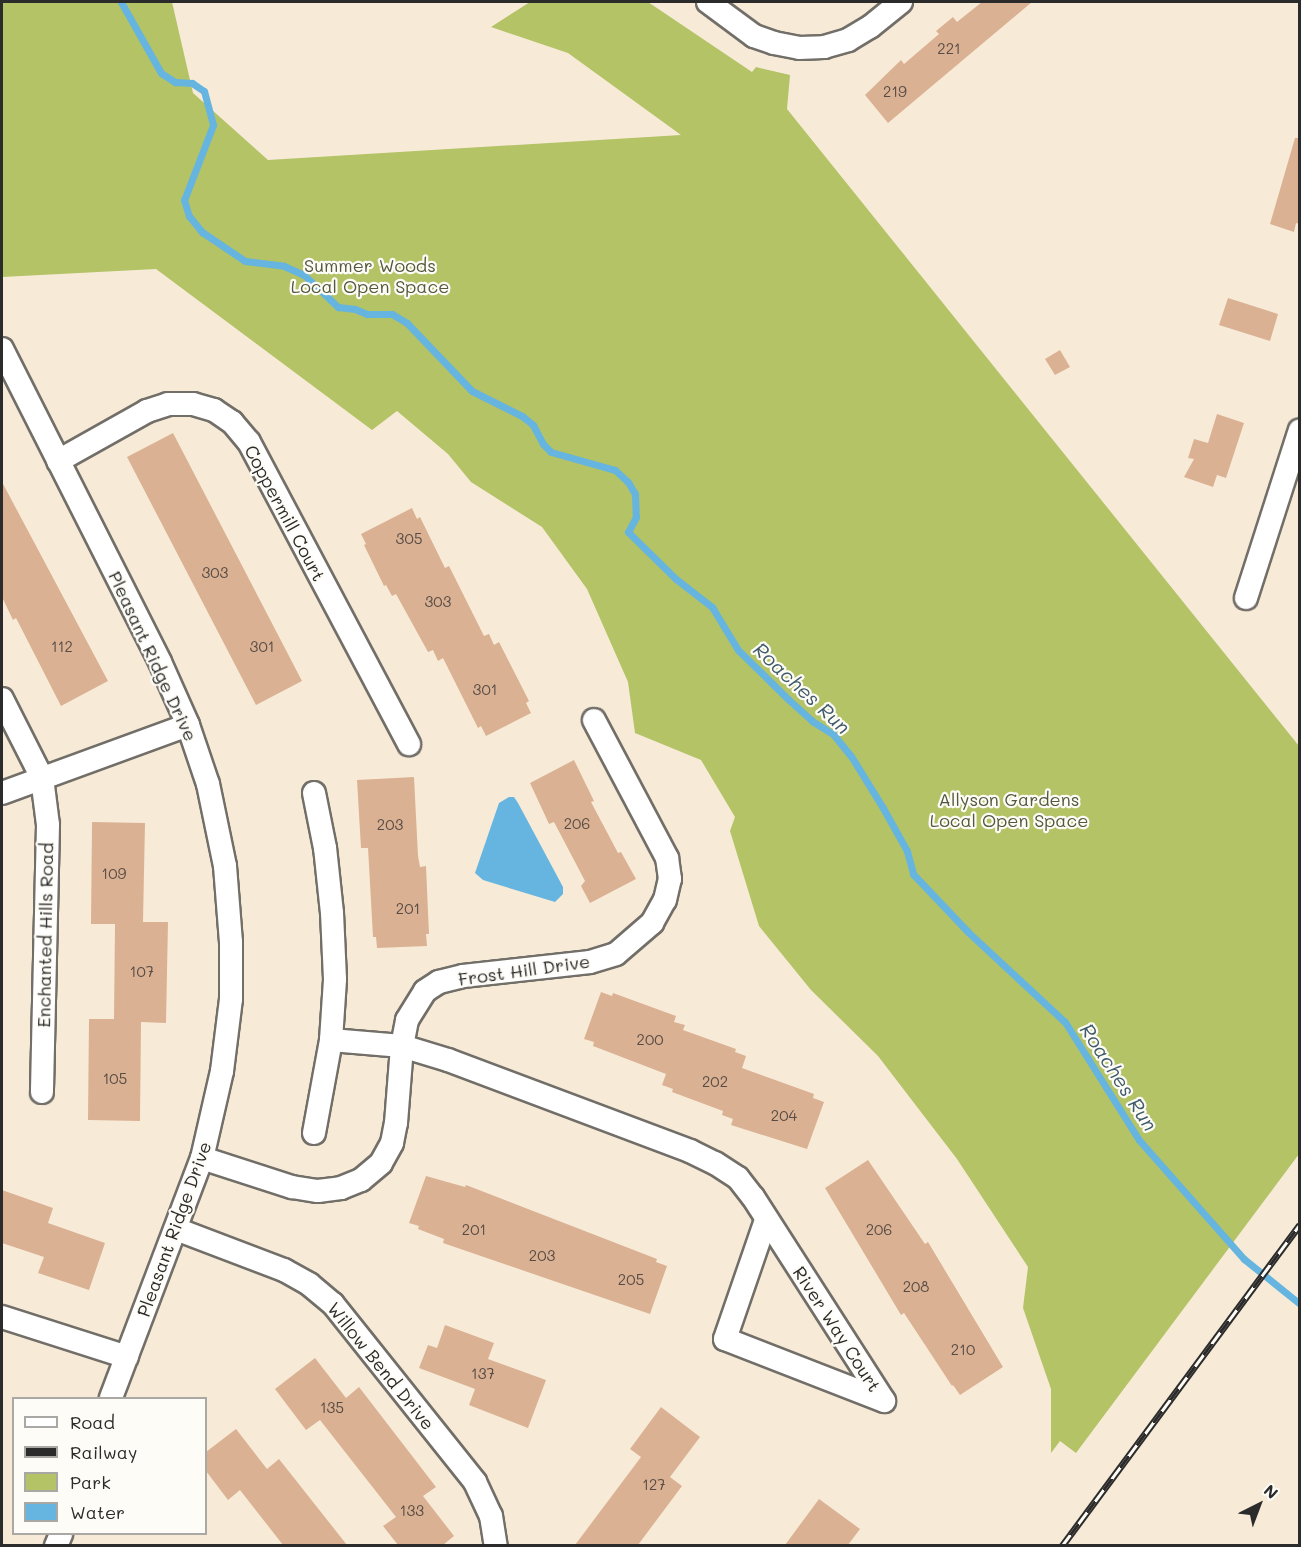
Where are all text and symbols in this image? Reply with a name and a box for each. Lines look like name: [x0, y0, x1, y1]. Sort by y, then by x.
house number: 221: [937, 40, 961, 58]
house number: 219: [883, 83, 907, 101]
park label: Summer Woods Local Open Space: [291, 255, 449, 298]
street label: Coppermill Court: [240, 441, 330, 585]
house number: 305: [396, 530, 422, 548]
house number: 303: [202, 564, 228, 582]
street label: Pleasant Ridge Drive: [104, 568, 202, 744]
house number: 303: [425, 593, 451, 611]
water label: Roaches Run: [749, 637, 855, 739]
house number: 112: [51, 638, 73, 656]
house number: 301: [250, 638, 274, 656]
house number: 301: [473, 681, 497, 699]
park label: Allyson Gardens Local Open Space: [930, 789, 1088, 832]
house number: 206: [564, 815, 590, 833]
house number: 203: [377, 816, 403, 834]
street label: Enchanted Hills Road: [33, 842, 57, 1028]
house number: 109: [102, 865, 126, 883]
house number: 201: [396, 900, 420, 918]
street label: Frost Hill Drive: [457, 950, 591, 990]
house number: 107: [130, 963, 154, 981]
water label: Roaches Run: [1075, 1019, 1163, 1135]
house number: 200: [637, 1031, 663, 1049]
house number: 105: [103, 1070, 127, 1088]
house number: 202: [702, 1073, 728, 1091]
house number: 204: [771, 1107, 797, 1125]
street label: Pleasant Ridge Drive: [132, 1138, 216, 1320]
house number: 201: [462, 1221, 486, 1239]
house number: 206: [866, 1221, 892, 1239]
house number: 203: [529, 1247, 555, 1265]
street label: River Way Court: [788, 1262, 886, 1396]
house number: 205: [618, 1271, 644, 1289]
house number: 208: [903, 1278, 929, 1296]
street label: Willow Bend Drive: [323, 1298, 439, 1434]
house number: 210: [951, 1341, 975, 1359]
house number: 137: [471, 1365, 495, 1383]
legend: [12, 1397, 207, 1535]
house number: 135: [320, 1399, 344, 1417]
text: Road: [70, 1410, 115, 1434]
text: Railway: [70, 1440, 137, 1464]
text: Park: [70, 1470, 111, 1494]
north arrow: [1229, 1475, 1289, 1535]
house number: 127: [642, 1476, 666, 1494]
text: N: [1260, 1479, 1283, 1503]
text: Water: [70, 1500, 125, 1524]
house number: 133: [400, 1502, 424, 1520]

